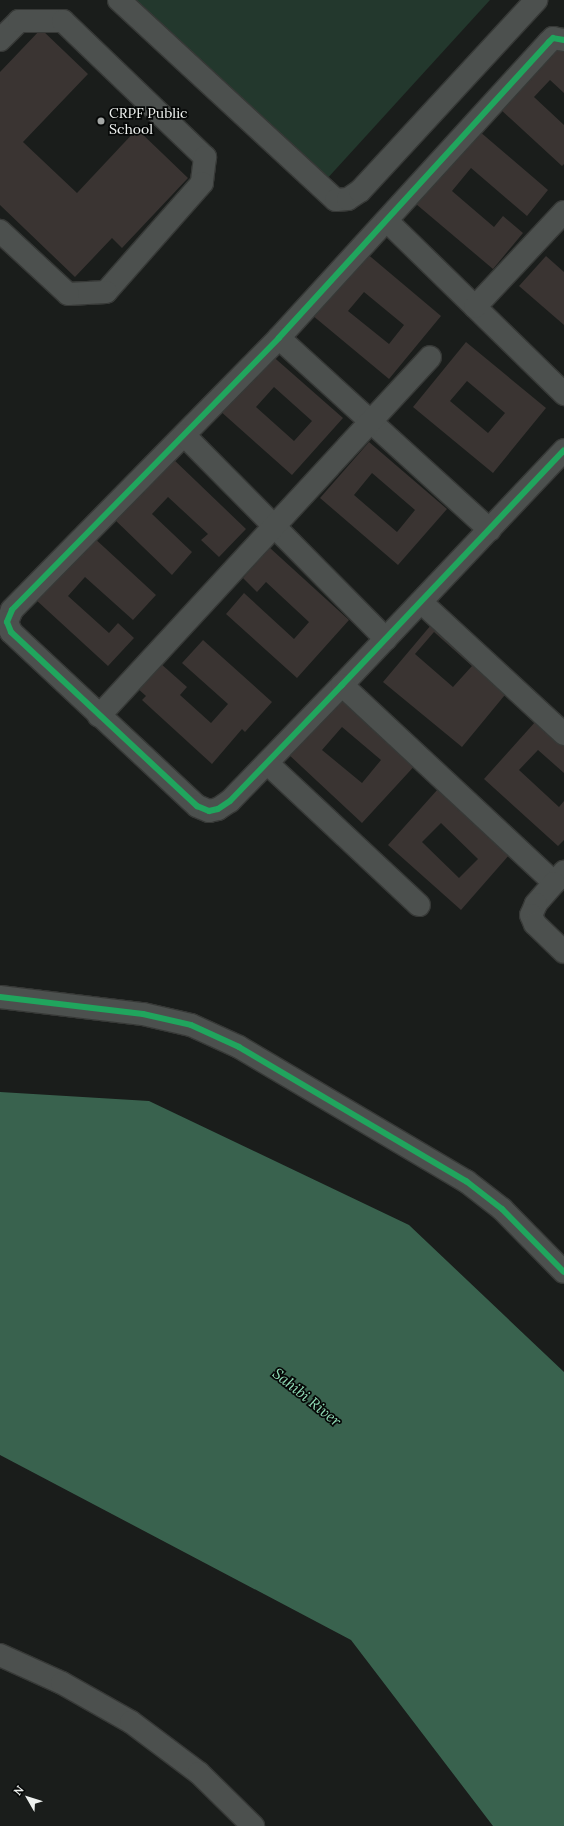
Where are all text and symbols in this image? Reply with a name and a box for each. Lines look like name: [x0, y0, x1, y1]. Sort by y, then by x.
place label: CRPF Public School: [109, 105, 188, 138]
marker: CRPF Public School: [96, 116, 106, 126]
water label: Sahibi River: [269, 1364, 345, 1430]
north arrow: [8, 1778, 48, 1818]
text: N: [11, 1783, 27, 1798]

